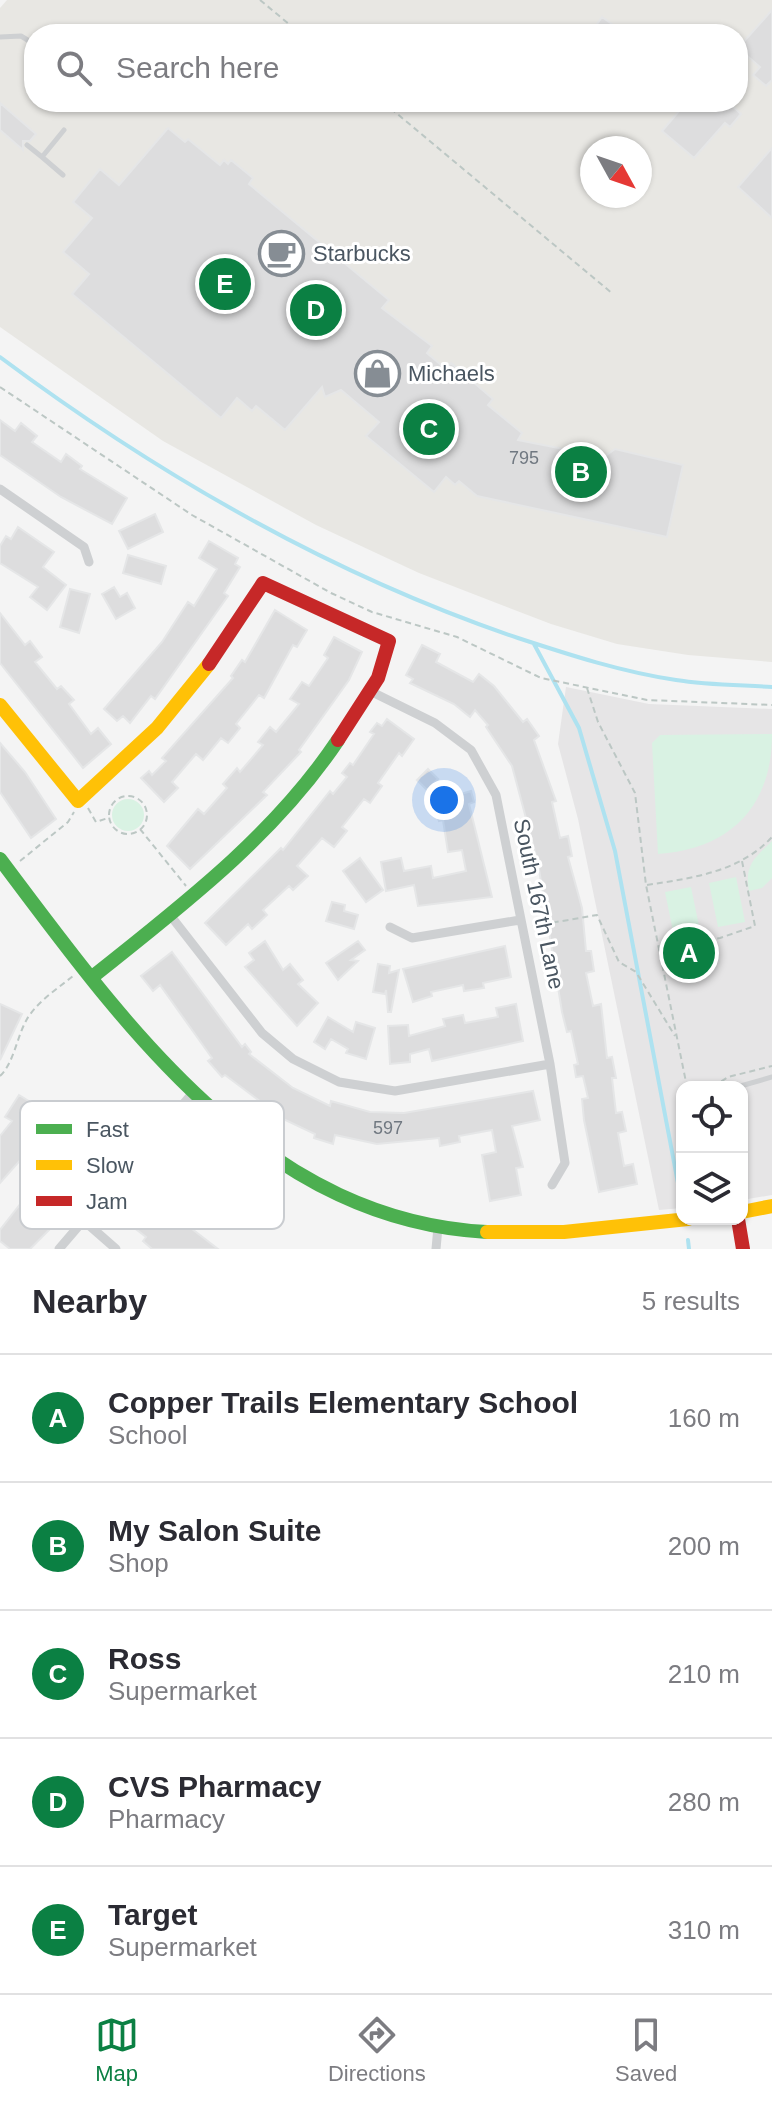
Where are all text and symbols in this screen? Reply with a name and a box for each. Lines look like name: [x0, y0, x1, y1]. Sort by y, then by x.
search box: [24, 24, 748, 112]
icon: search: [52, 46, 96, 90]
text: Search here: [116, 51, 279, 84]
north arrow: [580, 136, 652, 208]
cafe icon: Starbucks: [258, 229, 306, 277]
place label: Starbucks: [313, 241, 411, 266]
pin: E: [199, 254, 251, 314]
pin: D: [290, 280, 342, 340]
shop icon: Michaels: [353, 349, 401, 397]
place label: Michaels: [408, 361, 495, 386]
pin: C: [403, 399, 455, 459]
pin: B: [555, 442, 607, 502]
house number: 795: [509, 448, 539, 468]
your location: [424, 780, 464, 820]
street label: South 167th Lane: [509, 816, 569, 992]
pin: A: [663, 923, 715, 983]
map controls: [676, 1081, 748, 1225]
button: locate: [676, 1081, 748, 1153]
legend: [20, 1101, 284, 1229]
text: Fast: [86, 1117, 129, 1142]
house number: 597: [373, 1118, 403, 1138]
text: Slow: [86, 1153, 134, 1178]
button: layers: [676, 1153, 748, 1225]
text: Jam: [86, 1189, 128, 1214]
text: Nearby: [32, 1282, 147, 1320]
text: 5 results: [642, 1286, 740, 1316]
text: Copper Trails Elementary School: [108, 1386, 578, 1419]
text: A: [49, 1403, 67, 1433]
text: 160 m: [668, 1403, 740, 1433]
text: School: [108, 1420, 188, 1450]
text: My Salon Suite: [108, 1514, 321, 1547]
text: B: [49, 1531, 67, 1561]
text: 200 m: [668, 1531, 740, 1561]
text: Shop: [108, 1548, 169, 1578]
text: Ross: [108, 1642, 181, 1675]
text: C: [49, 1659, 67, 1689]
text: 210 m: [668, 1659, 740, 1689]
text: Supermarket: [108, 1676, 257, 1706]
text: CVS Pharmacy: [108, 1770, 321, 1803]
text: D: [49, 1787, 67, 1817]
text: 280 m: [668, 1787, 740, 1817]
text: Pharmacy: [108, 1804, 225, 1834]
text: Target: [108, 1898, 197, 1931]
text: E: [49, 1915, 67, 1945]
text: 310 m: [668, 1915, 740, 1945]
text: Supermarket: [108, 1932, 257, 1962]
tab: Map: [95, 2013, 139, 2087]
tab: Directions: [328, 2013, 426, 2087]
tab: Saved: [615, 2013, 677, 2087]

